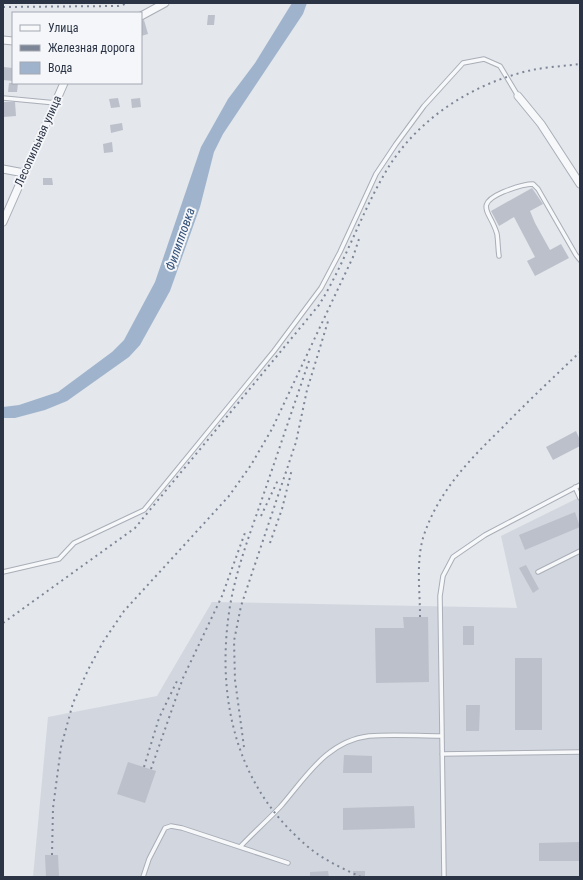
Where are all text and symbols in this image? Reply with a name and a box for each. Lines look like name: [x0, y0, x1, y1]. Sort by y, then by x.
legend: [12, 12, 142, 84]
text: Улица: [48, 21, 79, 35]
text: Железная дорога: [48, 41, 135, 55]
text: Вода: [48, 61, 73, 75]
street label: Лесопильная улица: [12, 93, 64, 189]
water label: Филипповка: [162, 206, 198, 272]

